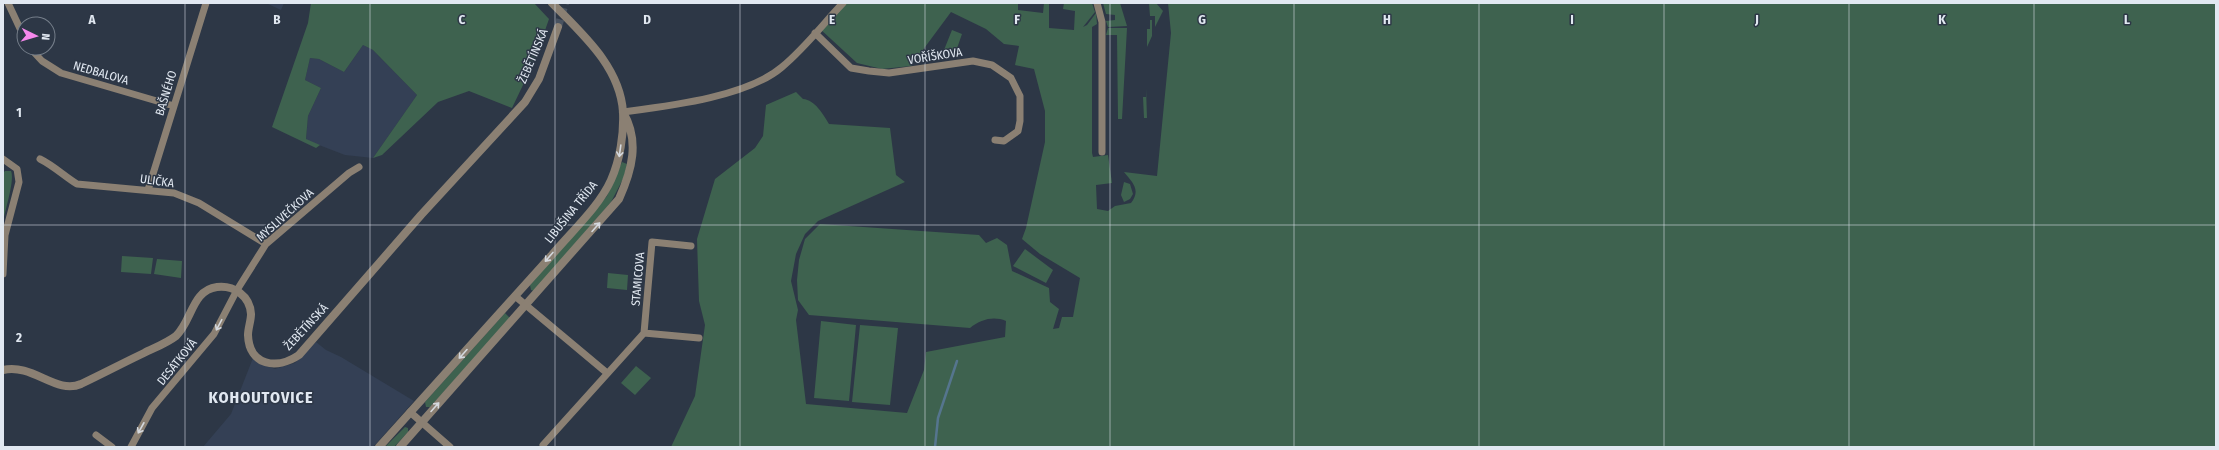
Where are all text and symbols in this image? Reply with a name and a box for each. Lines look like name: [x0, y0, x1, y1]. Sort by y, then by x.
text: A: [87, 12, 96, 27]
text: B: [273, 12, 281, 27]
text: C: [459, 12, 466, 27]
text: D: [643, 12, 651, 27]
text: E: [829, 12, 835, 27]
text: F: [1014, 12, 1020, 27]
text: G: [1198, 12, 1206, 27]
text: H: [1383, 12, 1391, 27]
text: I: [1570, 12, 1574, 27]
text: J: [1754, 12, 1759, 27]
text: K: [1938, 12, 1946, 27]
text: L: [2124, 12, 2130, 27]
north arrow: [16, 16, 56, 56]
street label: ŽEBĚTÍNSKÁ: [514, 26, 551, 85]
text: N: [39, 33, 52, 41]
street label: VOŘÍŠKOVA: [907, 44, 964, 67]
street label: NEDBALOVA: [72, 58, 131, 88]
street label: BAŠNÉHO: [152, 68, 179, 117]
text: 1: [16, 105, 22, 120]
one-way arrow: [616, 144, 624, 157]
street label: ULIČKA: [139, 171, 176, 190]
street label: LIBUŠINA TŘÍDA: [541, 177, 601, 246]
street label: MYSLIVEČKOVA: [253, 184, 317, 244]
one-way arrow: [591, 222, 600, 232]
street label: STAMICOVA: [629, 251, 647, 307]
one-way arrow: [545, 252, 554, 262]
street label: ŽEBĚTÍNSKÁ: [280, 300, 331, 353]
one-way arrow: [214, 318, 222, 330]
text: 2: [15, 330, 22, 345]
street label: DESÁTKOVÁ: [153, 335, 200, 388]
one-way arrow: [458, 349, 467, 359]
district label: KOHOUTOVICE: [208, 388, 314, 407]
one-way arrow: [430, 403, 439, 413]
one-way arrow: [137, 422, 145, 434]

